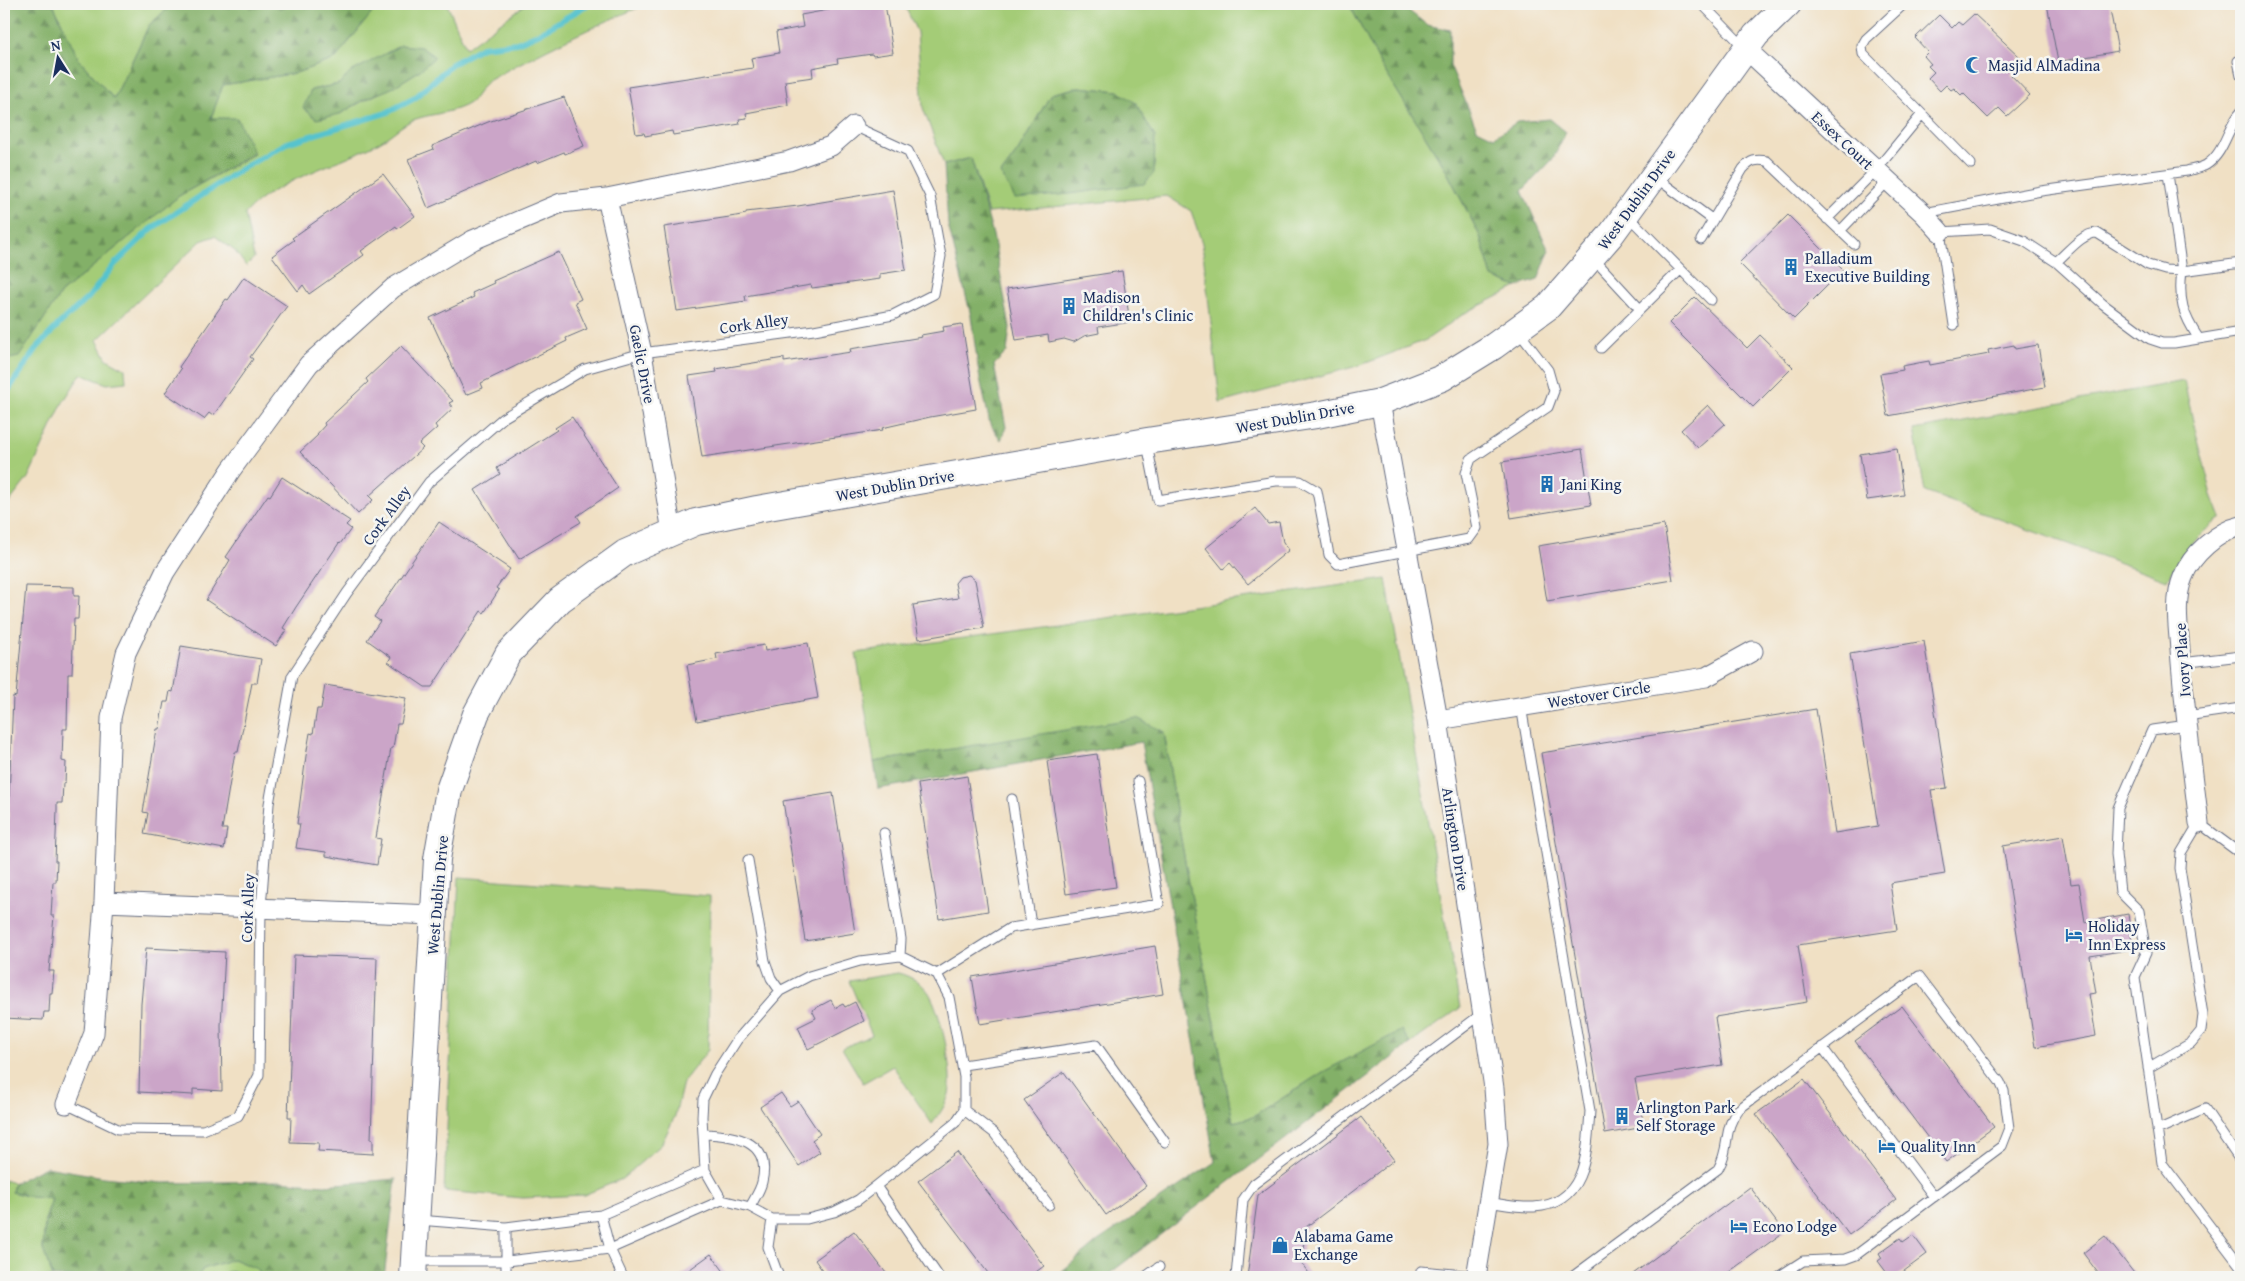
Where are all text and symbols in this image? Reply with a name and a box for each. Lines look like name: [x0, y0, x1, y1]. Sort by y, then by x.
north arrow: [32, 32, 82, 82]
text: N: [49, 34, 63, 56]
place label: Masjid AlMadina: [1988, 53, 2101, 77]
mosque icon: Masjid AlMadina: [1964, 55, 1984, 75]
street label: Essex Court: [1806, 105, 1880, 175]
street label: West Dublin Drive: [1591, 143, 1681, 255]
place label: Palladium Executive Building: [1805, 246, 1930, 288]
building icon: Palladium Executive Building: [1781, 257, 1801, 277]
place label: Madison Children's Clinic: [1083, 285, 1193, 327]
building icon: Madison Children's Clinic: [1059, 296, 1079, 316]
street label: Cork Alley: [718, 306, 790, 340]
street label: Gaelic Drive: [624, 322, 662, 406]
street label: West Dublin Drive: [1234, 395, 1356, 439]
street label: West Dublin Drive: [834, 463, 956, 507]
place label: Jani King: [1559, 472, 1622, 496]
building icon: Jani King: [1537, 474, 1557, 494]
street label: Cork Alley: [356, 480, 416, 550]
street label: Ivory Place: [2167, 622, 2197, 698]
street label: Westover Circle: [1546, 674, 1652, 714]
street label: Arlington Drive: [1436, 786, 1476, 892]
street label: West Dublin Drive: [420, 834, 454, 956]
street label: Cork Alley: [234, 873, 260, 943]
place label: Holiday Inn Express: [2088, 914, 2166, 956]
hotel icon: Holiday Inn Express: [2064, 925, 2084, 945]
place label: Arlington Park Self Storage: [1636, 1095, 1736, 1137]
building icon: Arlington Park Self Storage: [1612, 1106, 1632, 1126]
place label: Quality Inn: [1901, 1134, 1976, 1158]
hotel icon: Quality Inn: [1877, 1136, 1897, 1156]
place label: Econo Lodge: [1753, 1214, 1837, 1238]
hotel icon: Econo Lodge: [1729, 1216, 1749, 1236]
place label: Alabama Game Exchange: [1294, 1224, 1393, 1266]
shop icon: Alabama Game Exchange: [1270, 1235, 1290, 1255]

